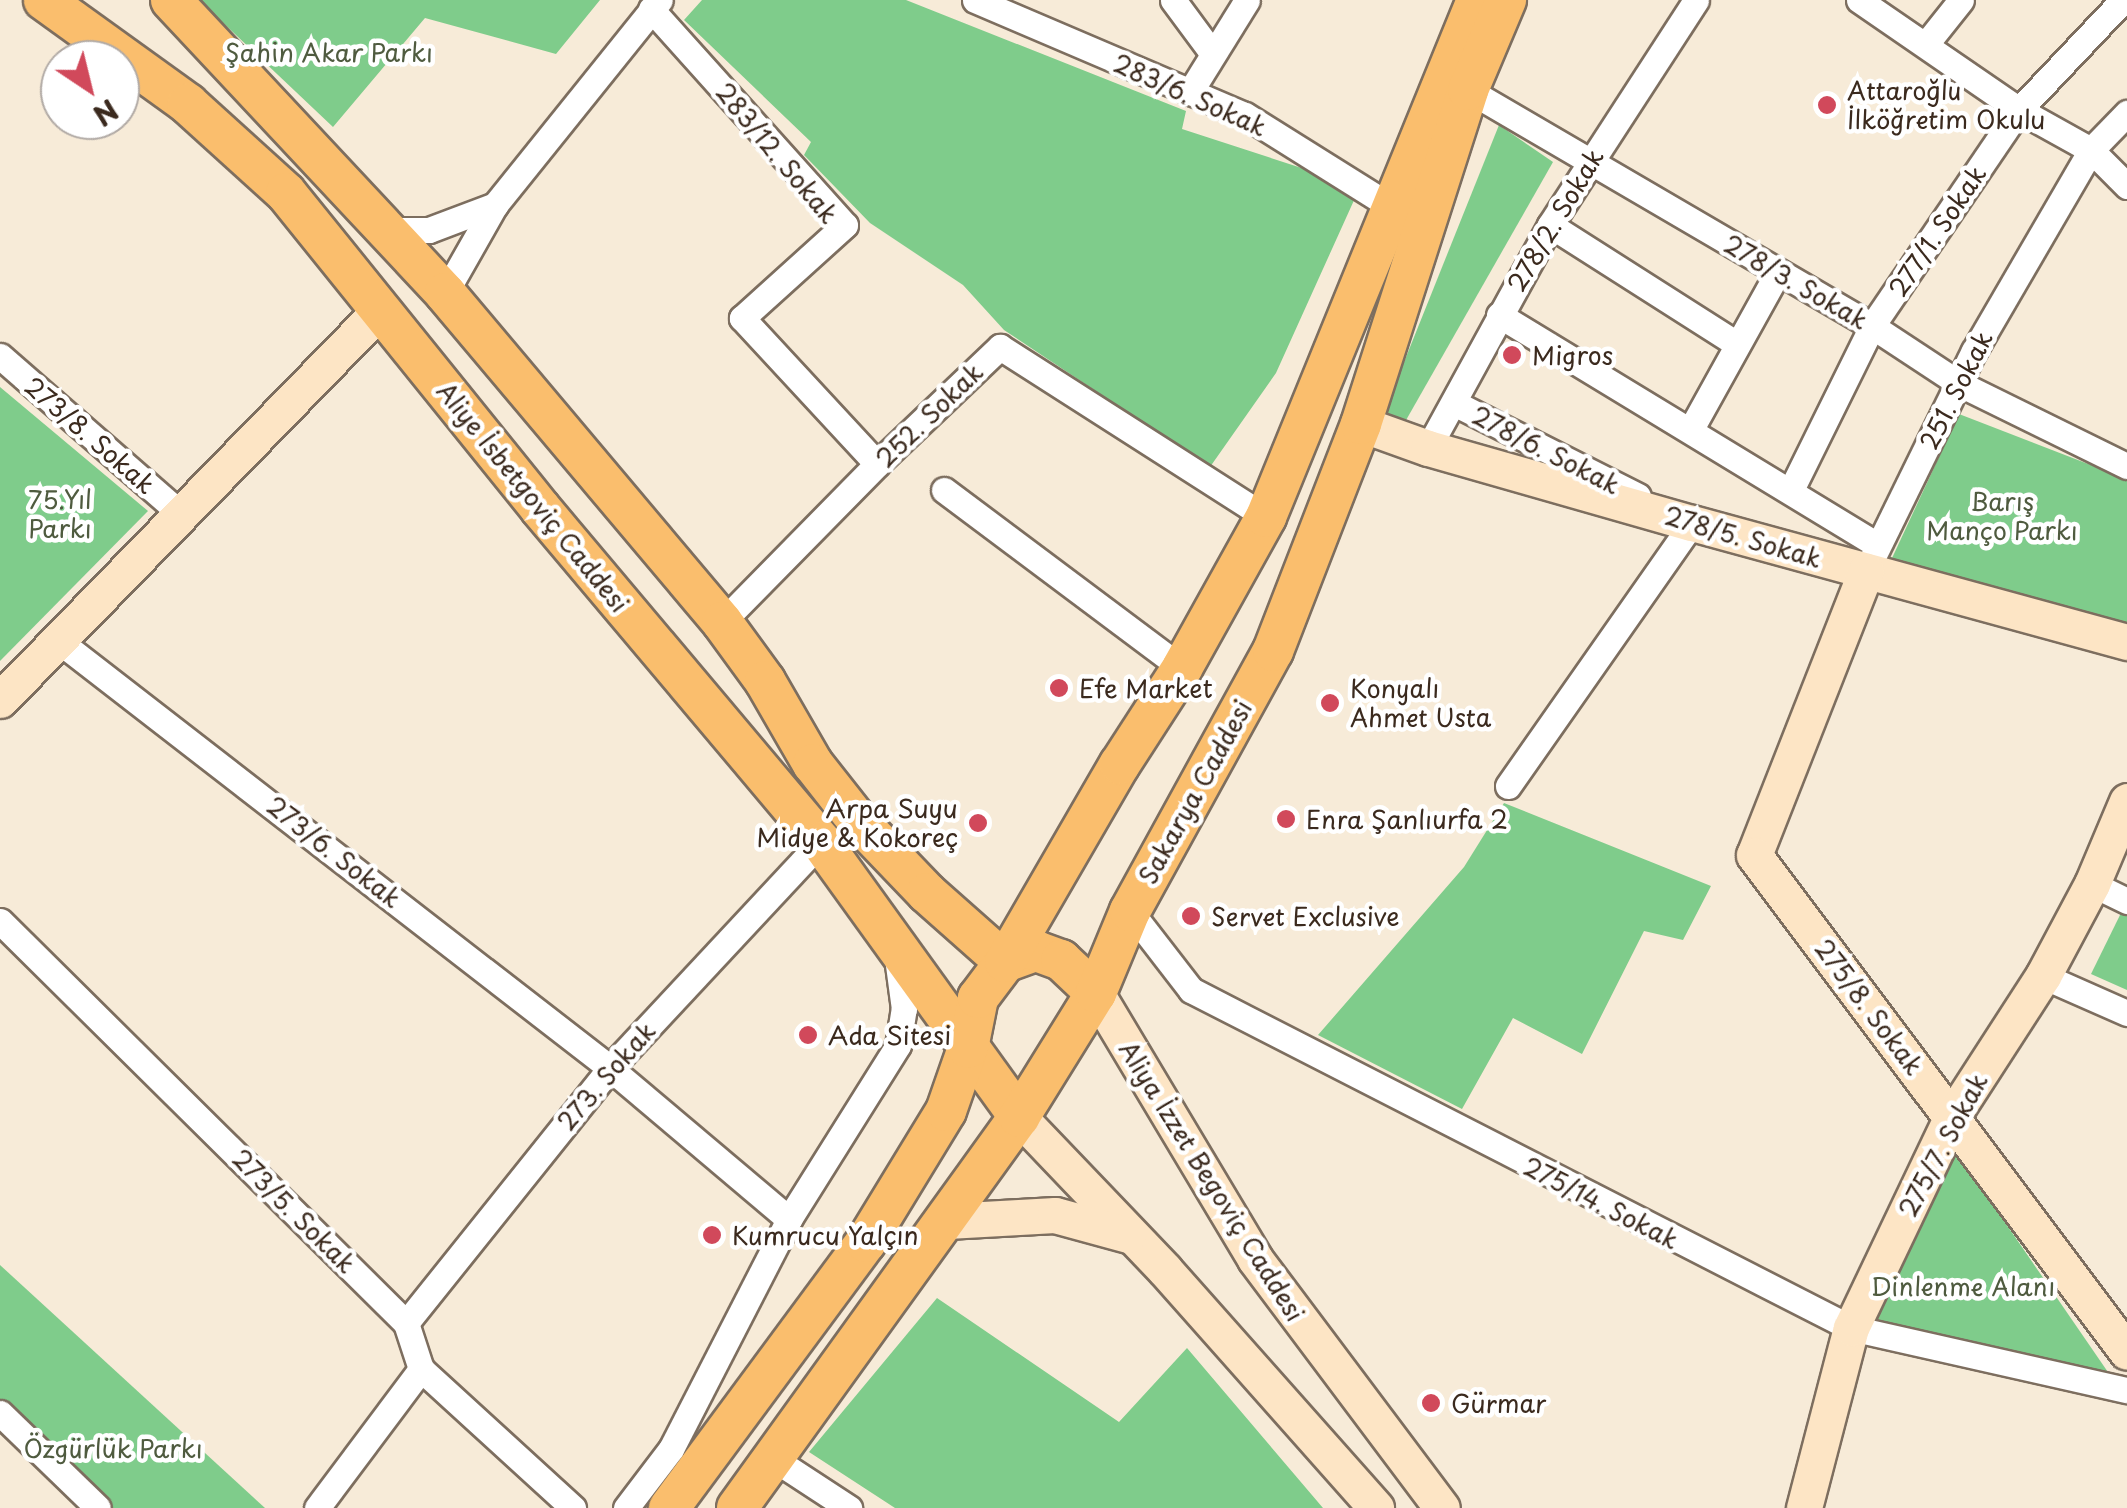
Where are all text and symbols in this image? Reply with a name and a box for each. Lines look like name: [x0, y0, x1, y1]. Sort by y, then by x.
park label: Şahin Akar Parkı: [225, 37, 433, 67]
north arrow: [40, 40, 140, 140]
street label: 283/6. Sokak: [1108, 48, 1272, 142]
street label: 283/12. Sokak: [708, 75, 846, 231]
place label: Attaroğlu İlköğretim Okulu: [1847, 76, 2045, 135]
text: N: [85, 89, 128, 137]
marker: Attaroğlu İlköğretim Okulu: [1816, 94, 1838, 116]
street label: 278/2. Sokak: [1500, 142, 1610, 298]
street label: 277/1. Sokak: [1881, 158, 1993, 304]
street label: 278/3. Sokak: [1718, 228, 1874, 336]
street label: 251. Sokak: [1913, 325, 1999, 455]
place label: Migros: [1532, 340, 1613, 370]
marker: Migros: [1501, 344, 1523, 366]
street label: 252. Sokak: [868, 356, 990, 474]
street label: 273/8. Sokak: [19, 370, 161, 500]
street label: Aliye İsbetgoviç Caddesi: [430, 375, 636, 619]
street label: 278/6. Sokak: [1467, 400, 1625, 500]
park label: 75.Yıl Parkı: [28, 485, 92, 544]
park label: Barış Manço Parkı: [1926, 487, 2078, 546]
street label: 278/5. Sokak: [1661, 500, 1825, 574]
place label: Efe Market: [1079, 673, 1213, 703]
place label: Konyalı Ahmet Usta: [1350, 674, 1494, 733]
marker: Efe Market: [1048, 677, 1070, 699]
marker: Konyalı Ahmet Usta: [1319, 692, 1341, 714]
street label: Sakarya Caddesi: [1132, 696, 1258, 888]
street label: 273/6. Sokak: [261, 790, 407, 914]
place label: Arpa Suyu Midye & Kokoreç: [755, 794, 958, 853]
place label: Enra Şanlıurfa 2: [1306, 804, 1507, 834]
marker: Enra Şanlıurfa 2: [1275, 808, 1297, 830]
marker: Arpa Suyu Midye & Kokoreç: [967, 812, 989, 834]
place label: Servet Exclusive: [1211, 901, 1401, 931]
marker: Servet Exclusive: [1180, 905, 1202, 927]
street label: 275/8. Sokak: [1808, 933, 1930, 1081]
street label: 273. Sokak: [550, 1015, 662, 1137]
place label: Ada Sitesi: [828, 1020, 950, 1050]
marker: Ada Sitesi: [797, 1024, 819, 1046]
street label: Aliya İzzet Begoviç Caddesi: [1113, 1035, 1311, 1327]
street label: 275/7. Sokak: [1892, 1068, 1994, 1222]
street label: 273/5. Sokak: [226, 1143, 362, 1279]
street label: 275/14. Sokak: [1517, 1150, 1685, 1256]
place label: Kumrucu Yalçın: [732, 1220, 918, 1250]
marker: Kumrucu Yalçın: [701, 1224, 723, 1246]
park label: Dinlenme Alanı: [1871, 1271, 2055, 1301]
place label: Gürmar: [1451, 1388, 1546, 1418]
marker: Gürmar: [1420, 1392, 1442, 1414]
park label: Özgürlük Parkı: [24, 1433, 202, 1463]

